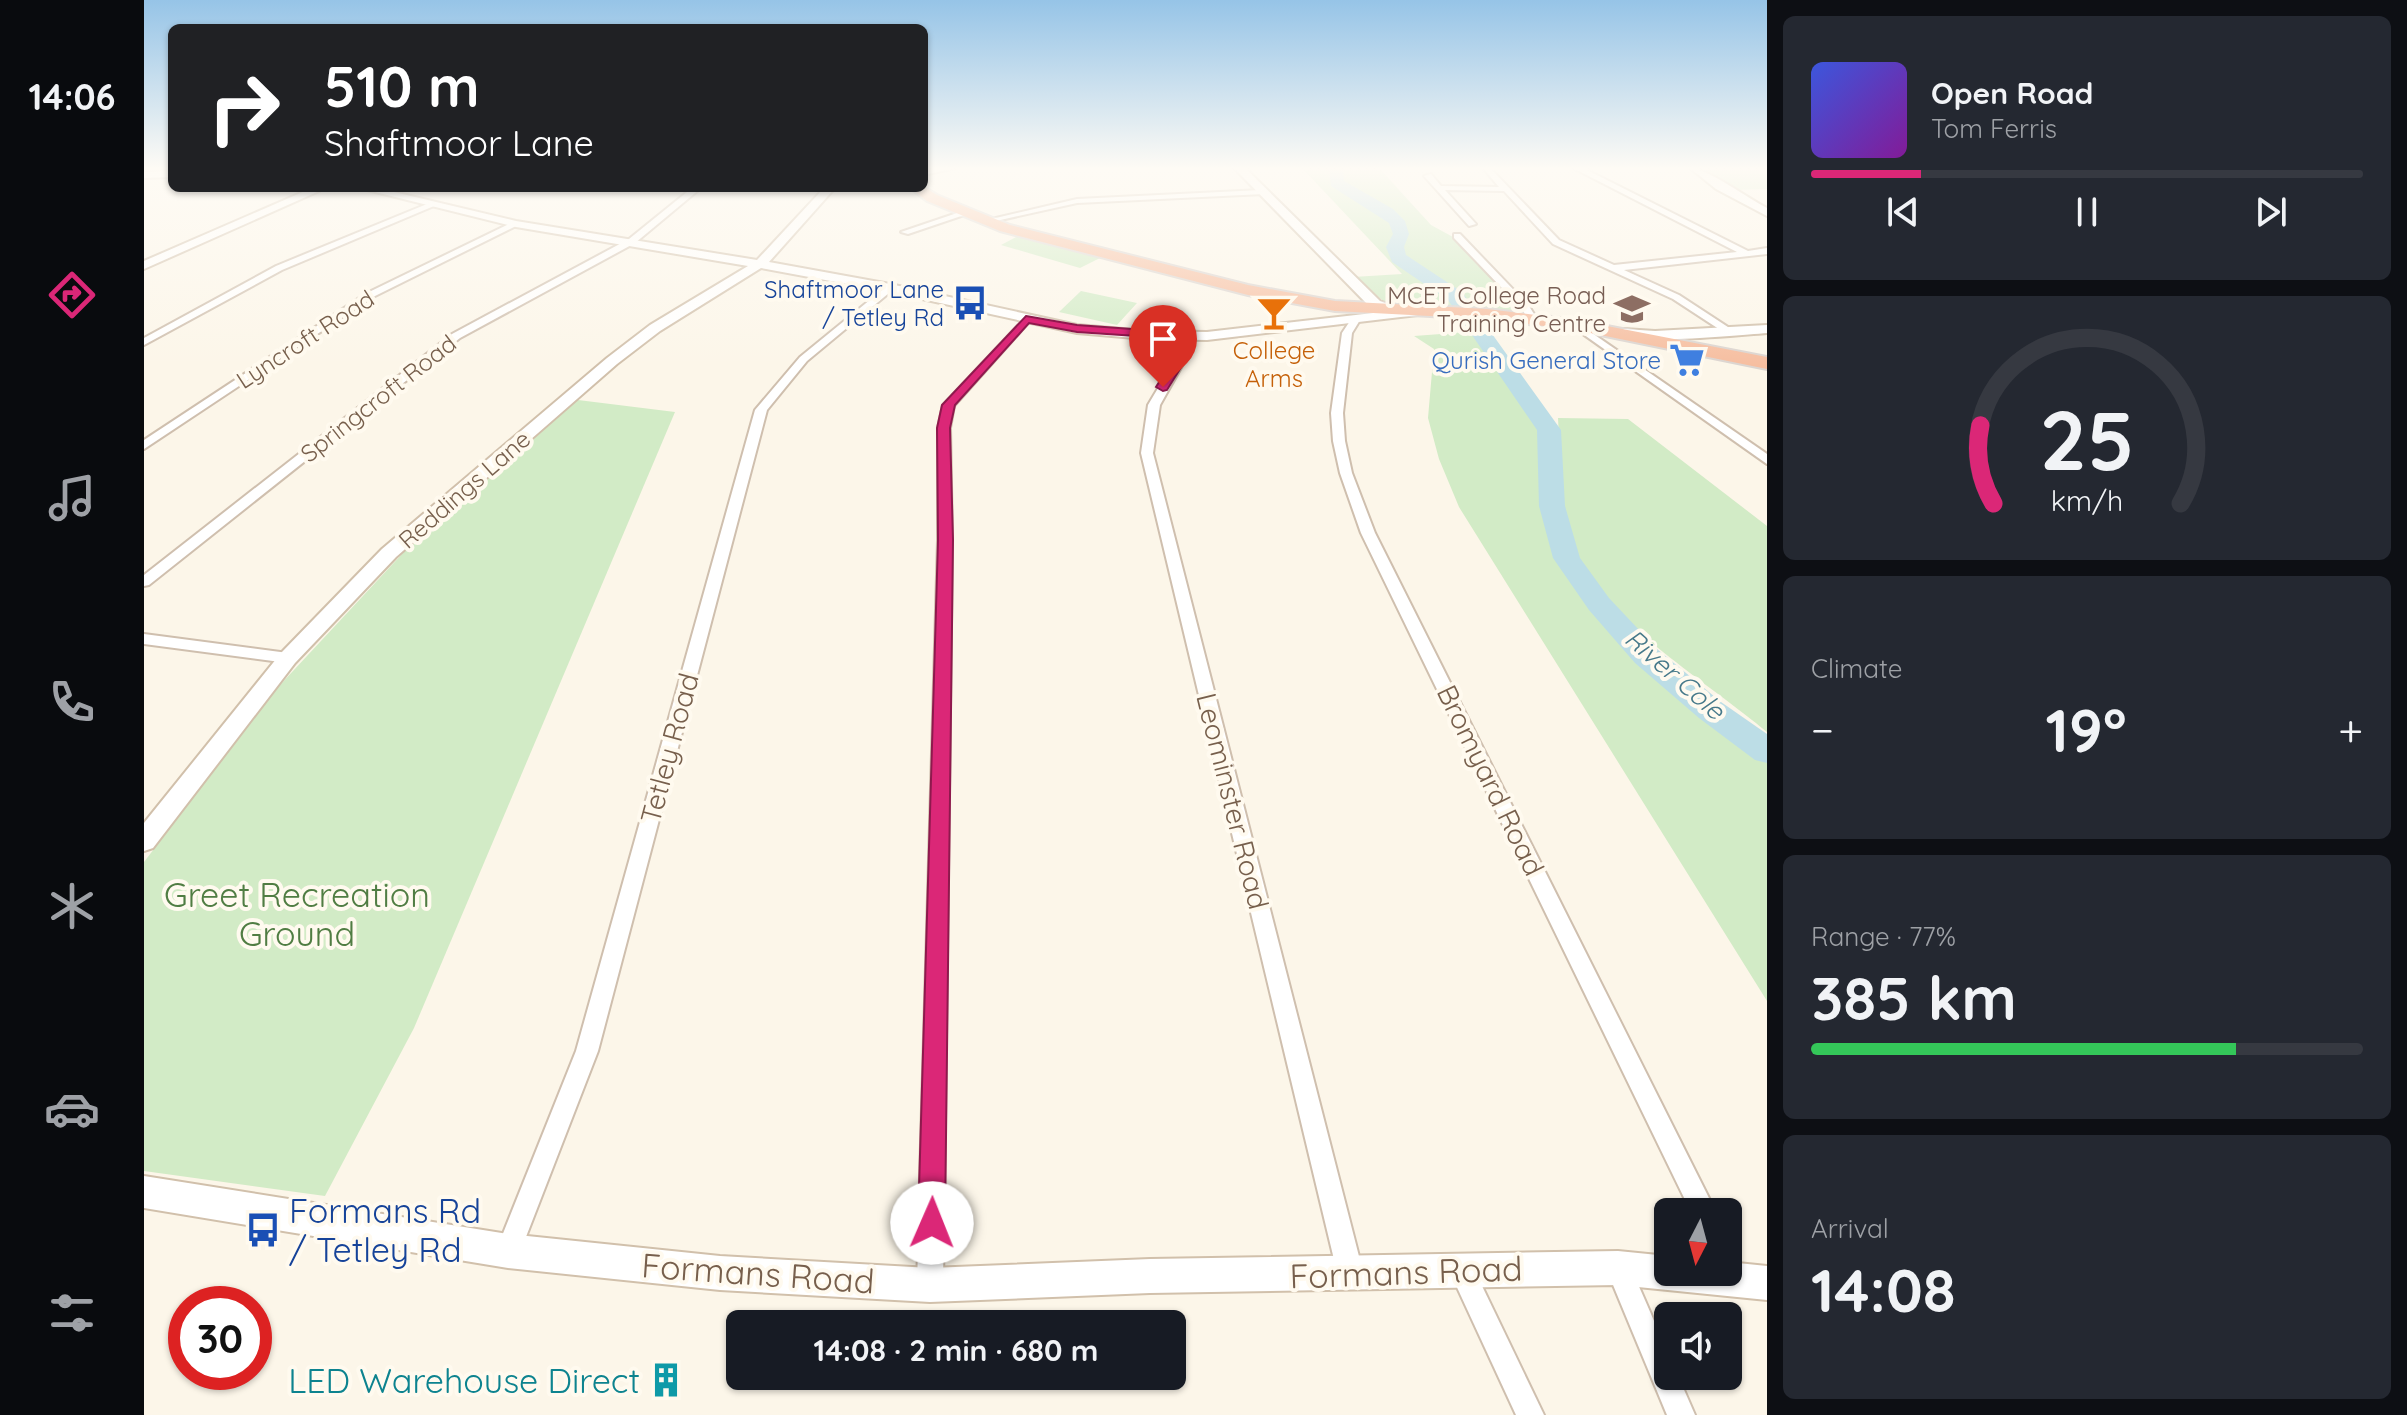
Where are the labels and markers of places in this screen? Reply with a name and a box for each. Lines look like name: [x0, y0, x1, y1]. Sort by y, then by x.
place label: Shaftmoor Lane / Tetley Rd: [764, 274, 944, 332]
place label: MCET College Road Training Centre: [1387, 280, 1606, 338]
bus stop icon: Shaftmoor Lane / Tetley Rd: [951, 284, 989, 322]
school or university icon: MCET College Road Training Centre: [1613, 290, 1651, 328]
bar icon: College Arms: [1255, 294, 1293, 332]
pin: [1129, 305, 1197, 387]
place label: College Arms: [1233, 335, 1315, 393]
supermarket icon: Qurish General Store: [1668, 341, 1706, 379]
place label: Qurish General Store: [1431, 345, 1661, 375]
place label: Formans Rd / Tetley Rd: [289, 1189, 481, 1271]
bus stop icon: Formans Rd / Tetley Rd: [244, 1211, 282, 1249]
place label: LED Warehouse Direct: [288, 1359, 640, 1402]
building icon: LED Warehouse Direct: [647, 1361, 685, 1399]

